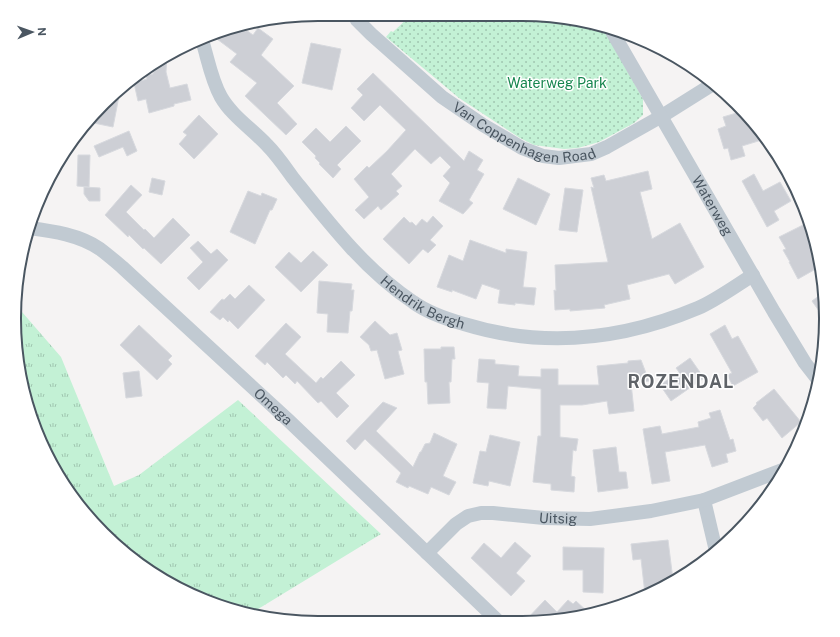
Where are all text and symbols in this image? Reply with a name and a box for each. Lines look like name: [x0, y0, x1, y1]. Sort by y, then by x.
north arrow: [12, 12, 52, 52]
text: N: [36, 27, 48, 36]
park label: Waterweg Park: [507, 75, 607, 91]
street label: Van Coppenhagen Road: [450, 99, 598, 166]
street label: Waterweg: [689, 173, 736, 239]
street label: Hendrik Bergh: [377, 272, 467, 332]
district label: ROZENDAL: [628, 371, 734, 392]
street label: Omega: [251, 385, 296, 428]
street label: Uitsig: [538, 510, 577, 527]

